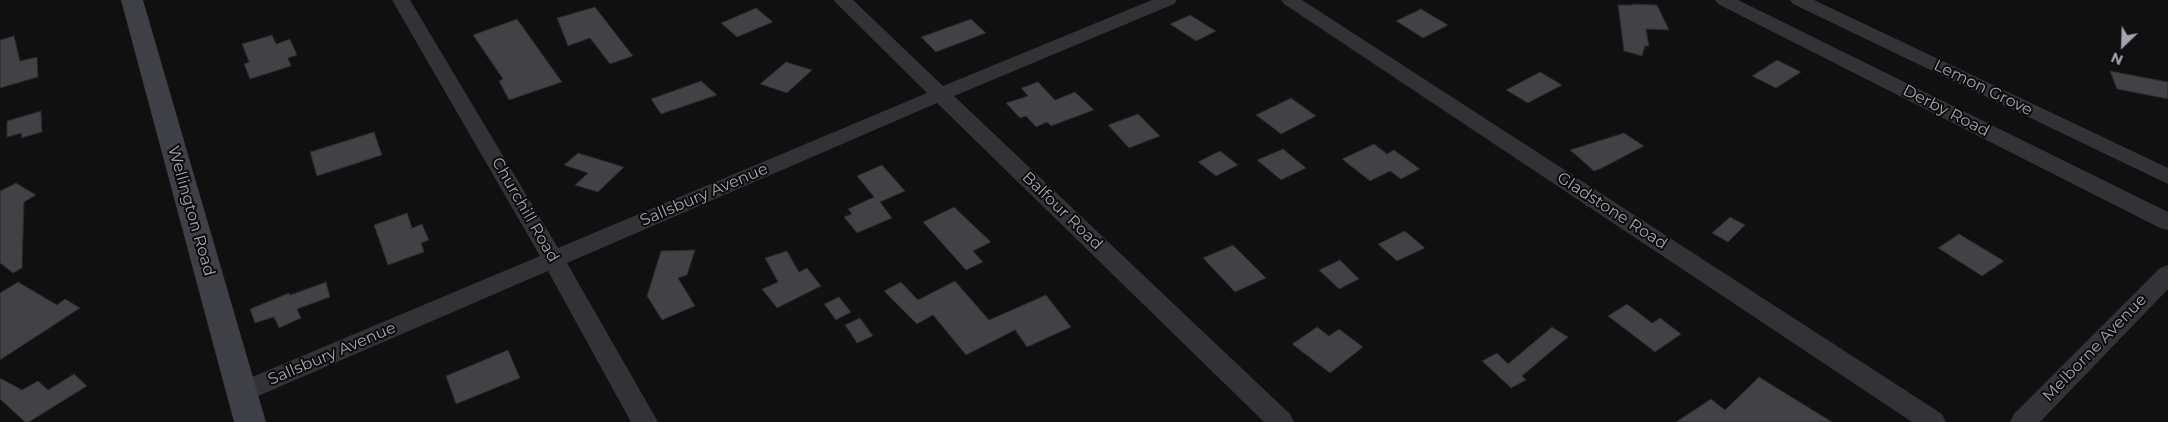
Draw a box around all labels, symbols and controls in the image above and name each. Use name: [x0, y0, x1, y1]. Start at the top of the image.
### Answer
north arrow: [2098, 20, 2148, 70]
text: N: [2108, 48, 2126, 69]
street label: Lemon Grove: [1931, 56, 2035, 120]
street label: Derby Road: [1900, 81, 1992, 141]
street label: Wellington Road: [163, 144, 219, 278]
street label: Churchill Road: [487, 154, 563, 266]
street label: Sallsbury Avenue: [637, 159, 771, 231]
street label: Balfour Road: [1018, 168, 1106, 254]
street label: Gladstone Road: [1553, 168, 1671, 254]
street label: Melborne Avenue: [2039, 290, 2151, 406]
street label: Sallsbury Avenue: [265, 318, 399, 390]

